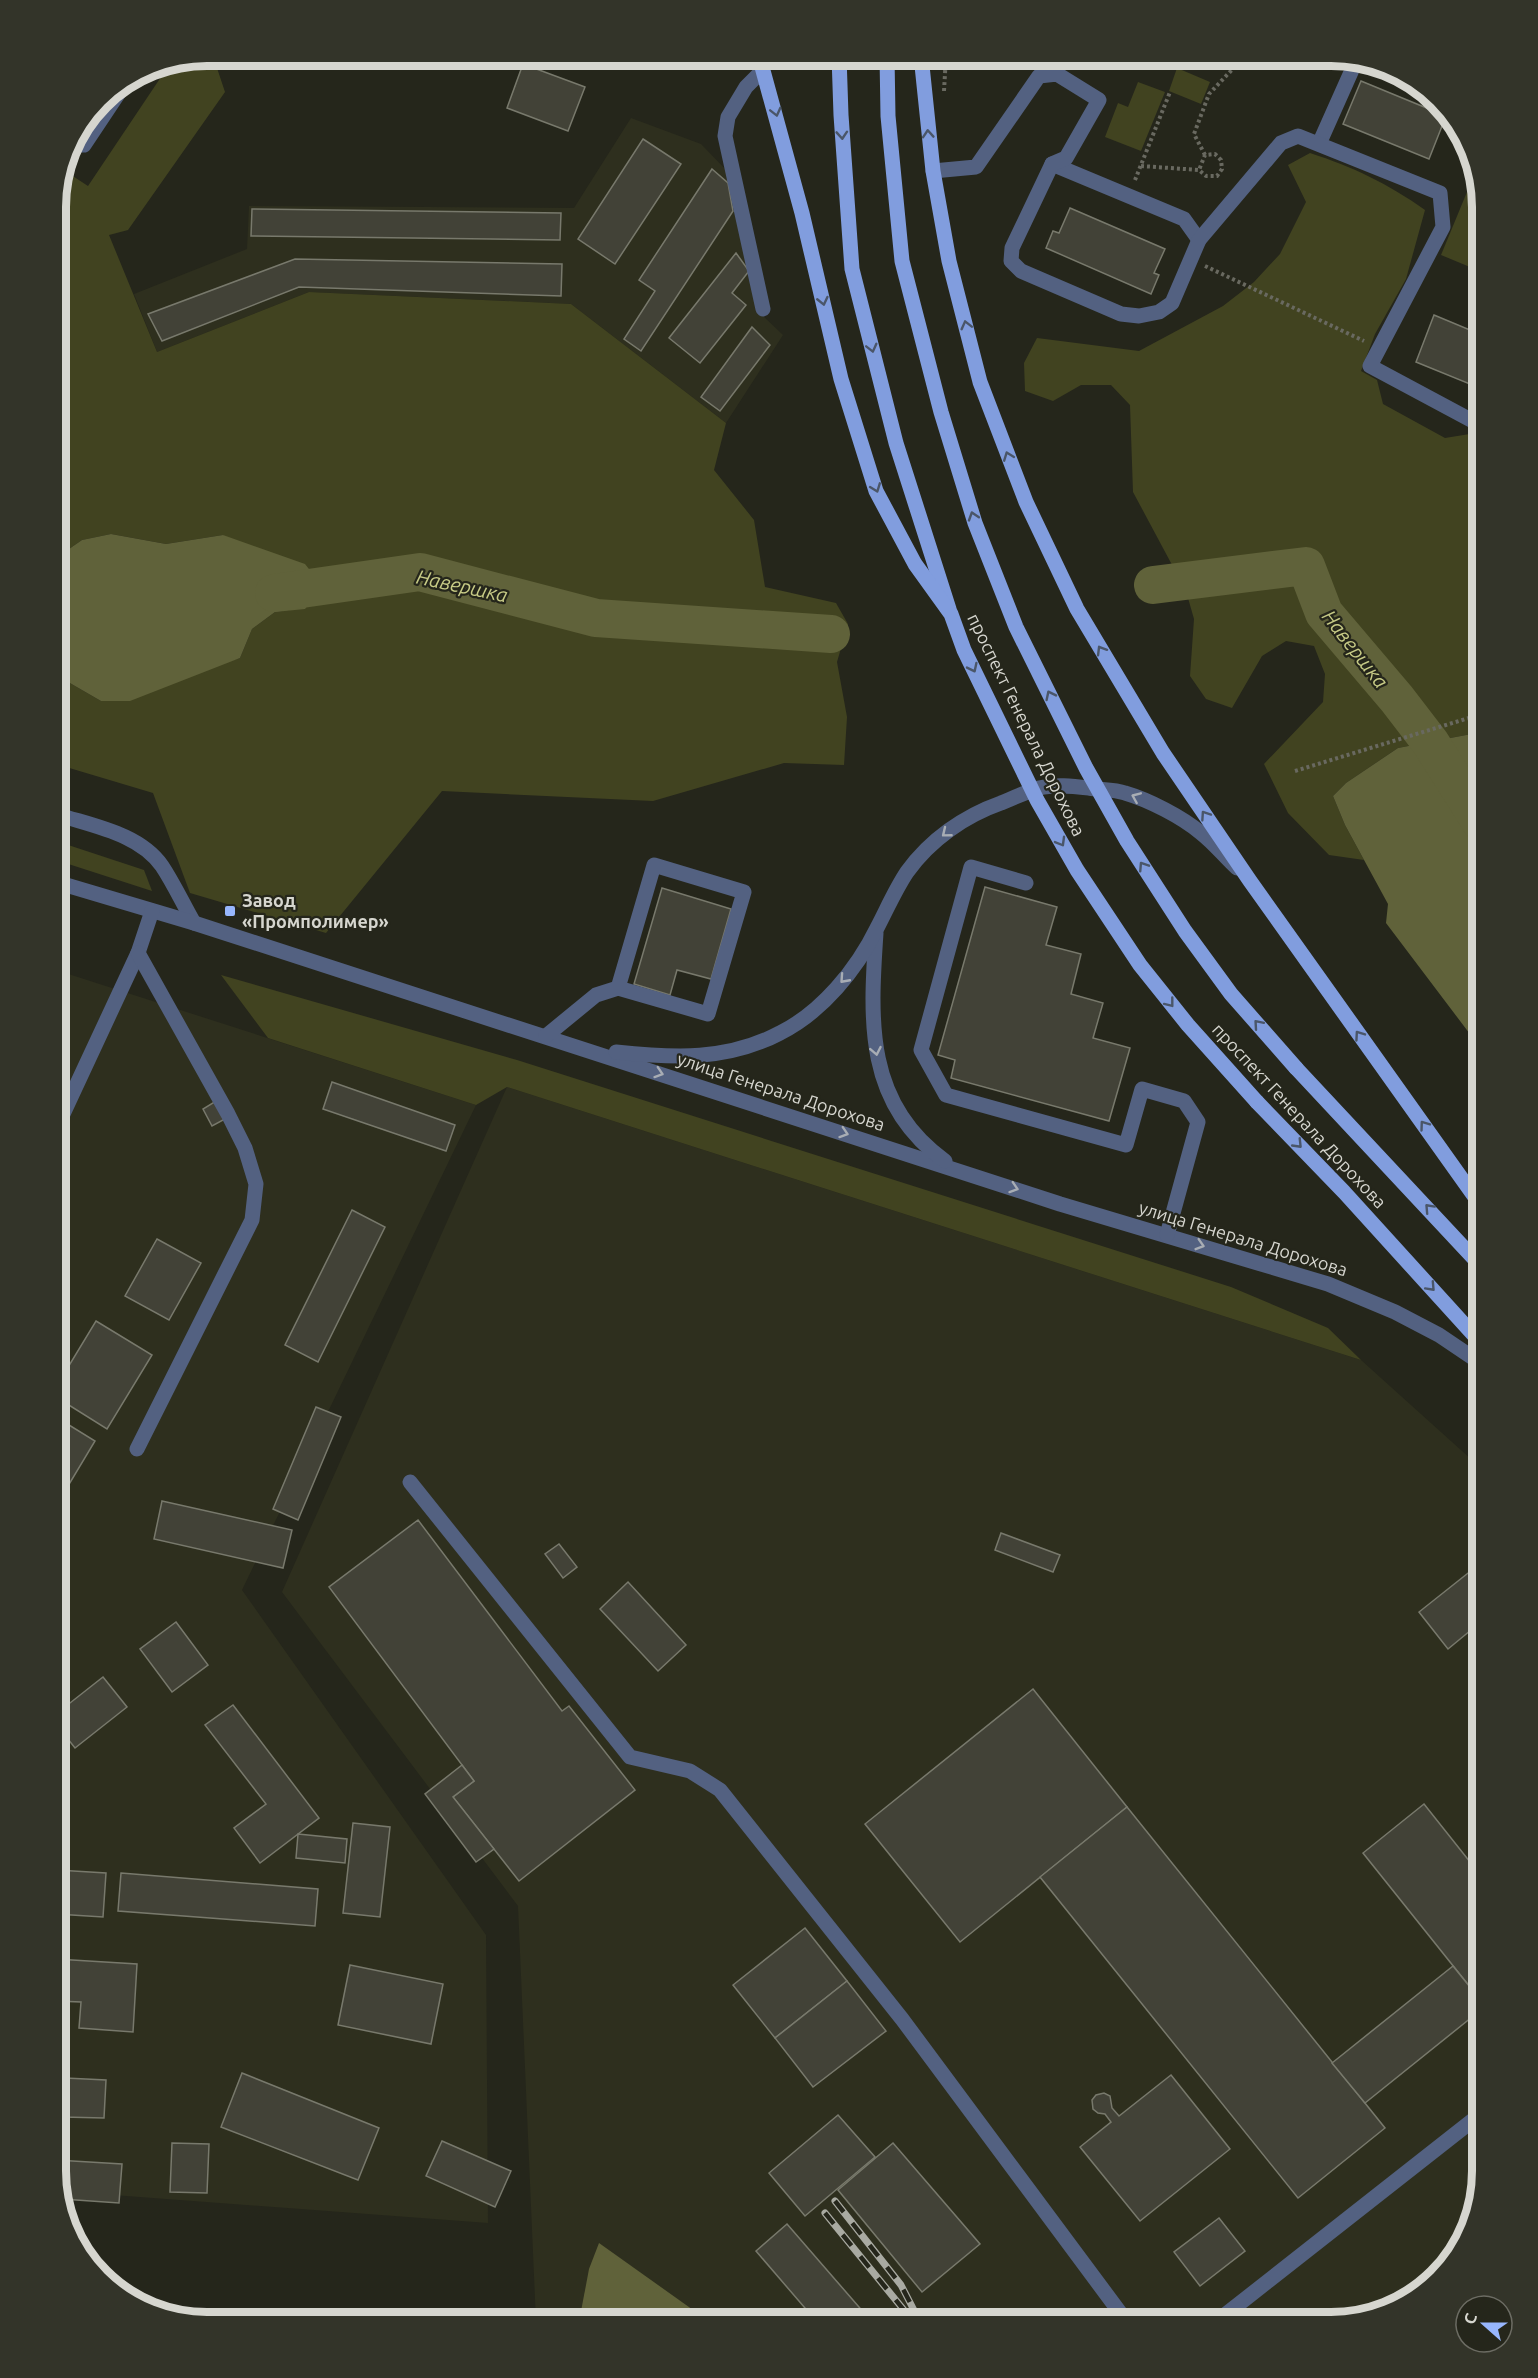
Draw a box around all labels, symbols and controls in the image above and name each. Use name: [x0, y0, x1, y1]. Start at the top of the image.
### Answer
one-way arrow: [768, 107, 781, 117]
one-way arrow: [922, 130, 935, 139]
one-way arrow: [836, 131, 849, 140]
one-way arrow: [815, 296, 828, 306]
one-way arrow: [960, 321, 973, 331]
one-way arrow: [865, 343, 878, 353]
one-way arrow: [1003, 451, 1016, 462]
one-way arrow: [869, 482, 881, 493]
one-way arrow: [968, 511, 981, 522]
water label: Навершка: [414, 565, 510, 606]
water label: Навершка: [1318, 605, 1393, 692]
street label: проспект Генерала Дорохова: [964, 610, 1090, 839]
one-way arrow: [1097, 646, 1109, 656]
one-way arrow: [965, 661, 977, 672]
one-way arrow: [1046, 690, 1057, 701]
one-way arrow: [1132, 793, 1143, 805]
one-way arrow: [1201, 811, 1212, 822]
one-way arrow: [942, 826, 953, 837]
one-way arrow: [1053, 836, 1065, 846]
one-way arrow: [1139, 862, 1151, 872]
place label: Завод «Промполимер»: [242, 890, 389, 931]
marker: Завод «Промполимер»: [223, 904, 237, 918]
one-way arrow: [840, 972, 851, 983]
one-way arrow: [1163, 996, 1174, 1007]
street label: проспект Генерала Дорохова: [1209, 1019, 1391, 1212]
one-way arrow: [1254, 1020, 1265, 1031]
one-way arrow: [1355, 1030, 1366, 1041]
one-way arrow: [869, 1046, 882, 1056]
street label: улица Генерала Дорохова: [675, 1048, 888, 1134]
one-way arrow: [653, 1065, 664, 1078]
one-way arrow: [1420, 1121, 1431, 1132]
one-way arrow: [838, 1126, 849, 1138]
one-way arrow: [1290, 1137, 1301, 1148]
one-way arrow: [1008, 1181, 1019, 1194]
street label: улица Генерала Дорохова: [1137, 1197, 1350, 1279]
one-way arrow: [1426, 1205, 1437, 1216]
one-way arrow: [1195, 1238, 1205, 1251]
one-way arrow: [1423, 1280, 1434, 1291]
north arrow: [1454, 2294, 1514, 2354]
text: С: [1460, 2311, 1480, 2327]

